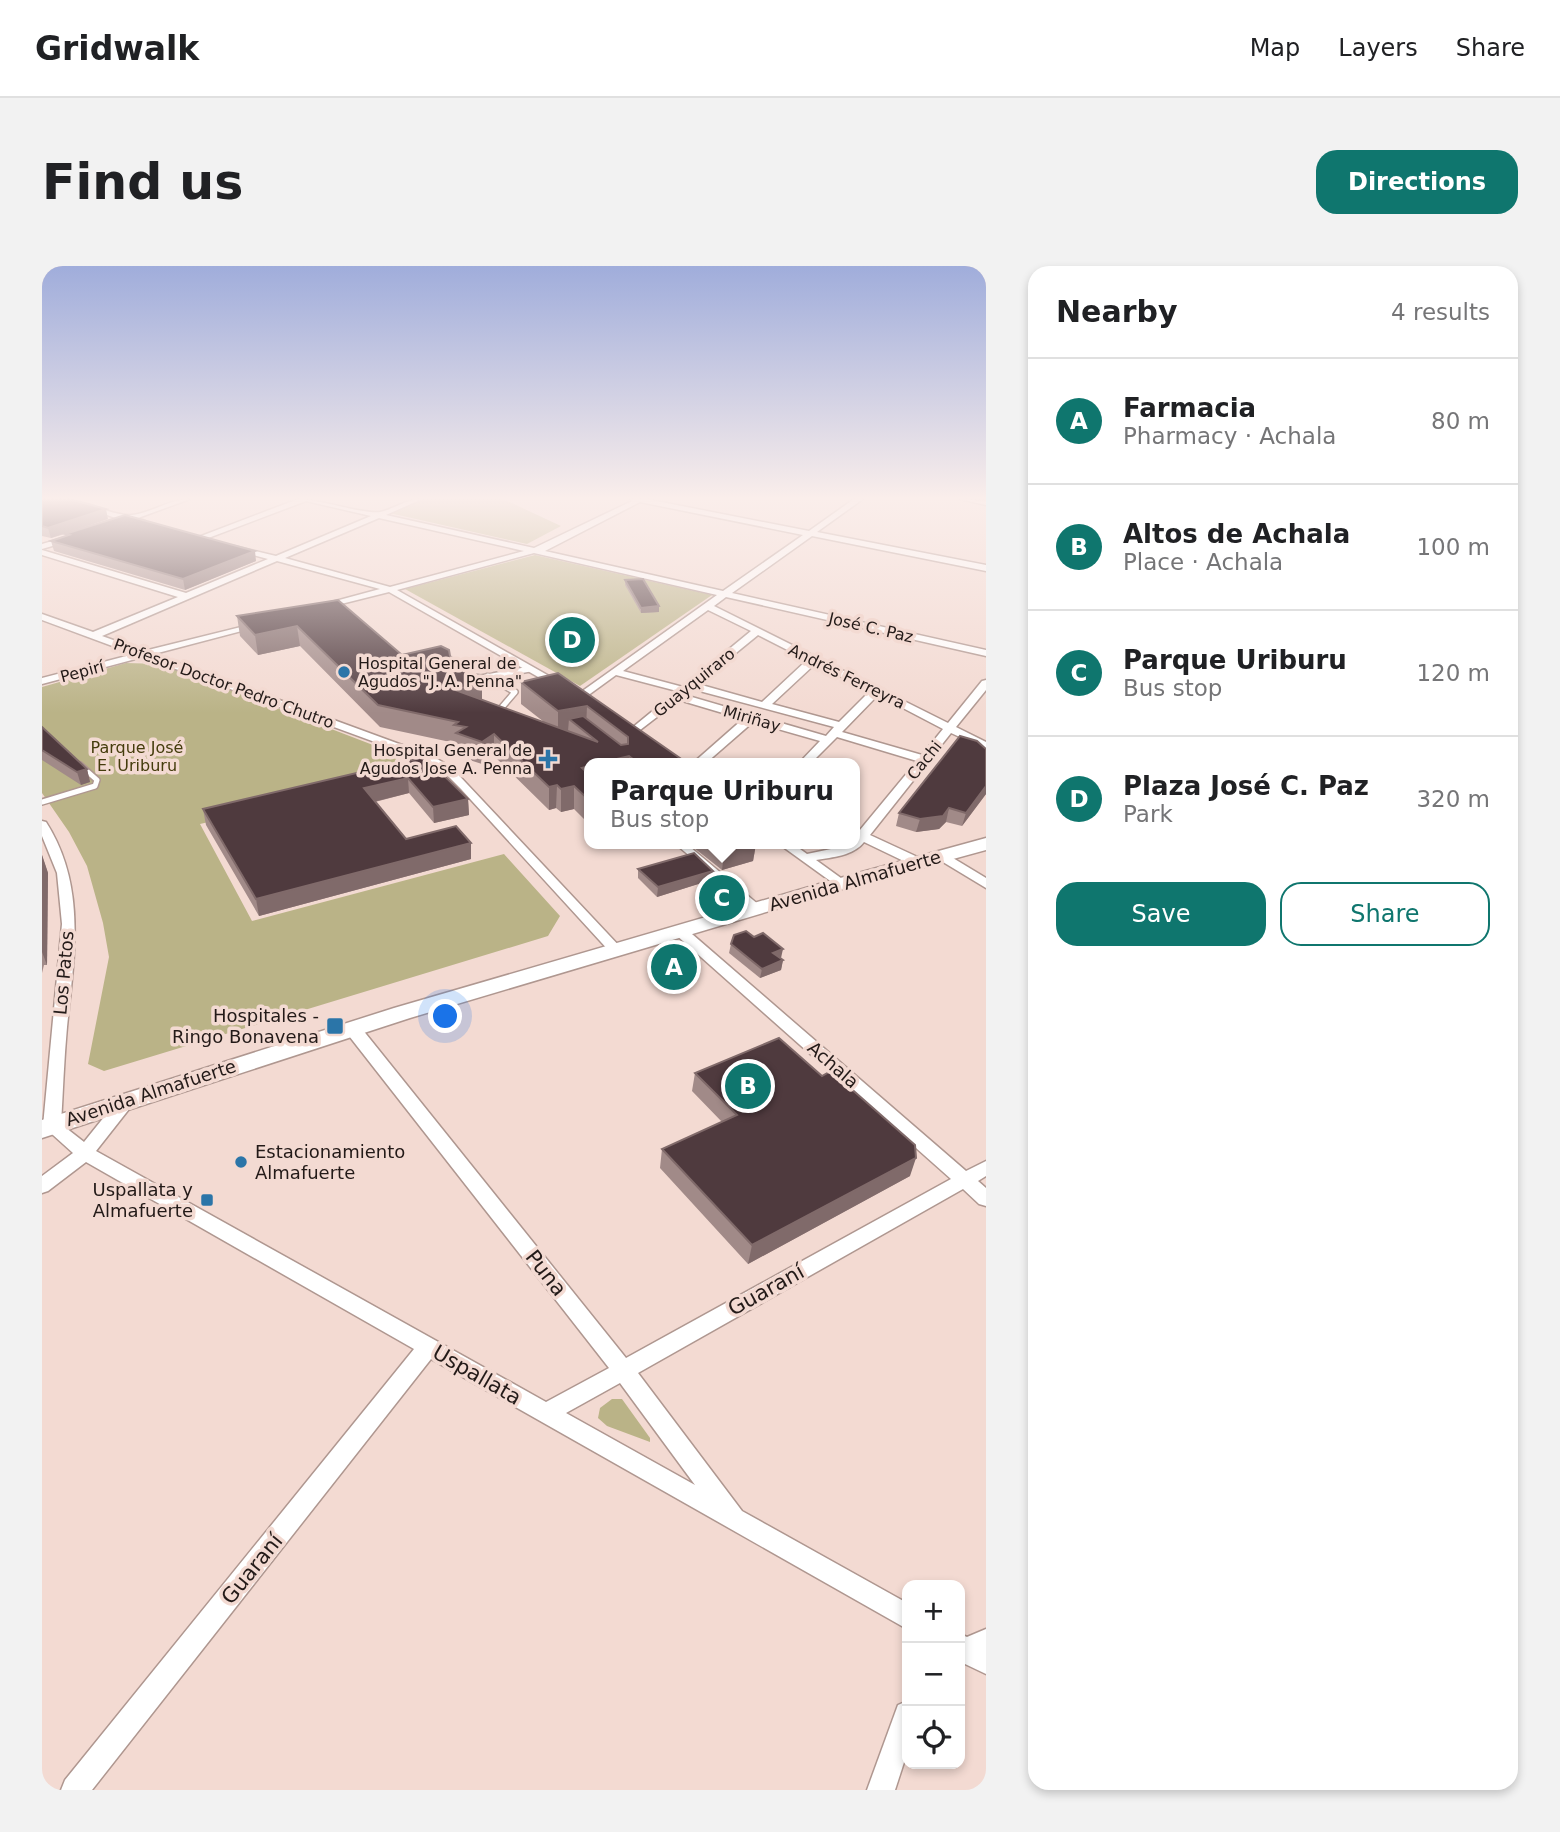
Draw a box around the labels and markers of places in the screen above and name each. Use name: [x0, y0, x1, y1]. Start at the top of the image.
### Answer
pin: D: [549, 614, 595, 666]
place label: Hospital General de Agudos "J. A. Penna": [358, 654, 522, 691]
marker: Hospital General de Agudos "J. A. Penna": [336, 664, 352, 680]
place label: Hospital General de Agudos Jose A. Penna: [360, 741, 532, 778]
marker: Hospital General de Agudos Jose A. Penna: [538, 749, 558, 769]
pin: C: [699, 872, 745, 924]
pin: A: [651, 941, 697, 993]
place label: Hospitales - Ringo Bonavena: [172, 1005, 319, 1047]
marker: Hospitales - Ringo Bonavena: [325, 1016, 345, 1036]
pin: B: [725, 1060, 771, 1112]
place label: Estacionamiento Almafuerte: [255, 1141, 405, 1183]
marker: Estacionamiento Almafuerte: [233, 1154, 249, 1170]
place label: Uspallata y Almafuerte: [92, 1179, 193, 1221]
marker: Uspallata y Almafuerte: [199, 1192, 215, 1208]

